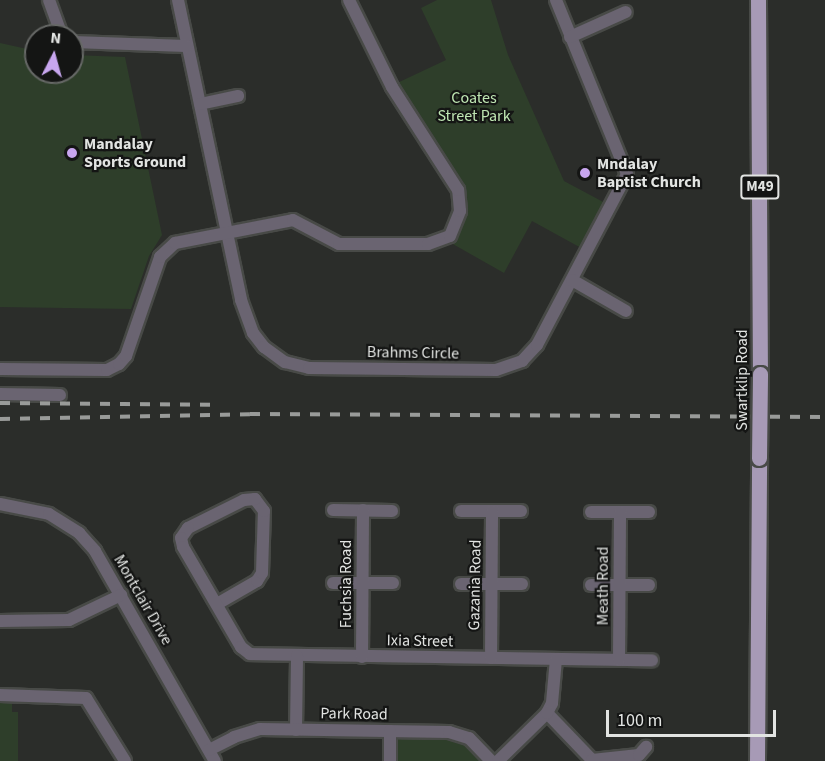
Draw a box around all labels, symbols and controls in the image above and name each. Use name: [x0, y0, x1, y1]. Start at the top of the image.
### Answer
north arrow: [24, 24, 84, 84]
text: N: [49, 27, 62, 50]
park label: Coates Street Park: [437, 88, 511, 126]
place label: Mandalay Sports Ground: [84, 134, 186, 172]
marker: Mandalay Sports Ground: [65, 146, 79, 160]
place label: Mndalay Baptist Church: [597, 154, 701, 192]
marker: Mndalay Baptist Church: [578, 166, 592, 180]
road number: M49: [739, 175, 781, 199]
street label: Swartklip Road: [732, 329, 752, 431]
street label: Brahms Circle: [367, 343, 459, 363]
street label: Gazania Road: [465, 539, 485, 631]
street label: Fuchsia Road: [336, 540, 356, 628]
street label: Meath Road: [593, 547, 613, 625]
street label: Montclair Drive: [109, 551, 177, 649]
street label: Ixia Street: [387, 631, 453, 651]
scale bar: [609, 698, 778, 736]
street label: Park Road: [320, 704, 388, 724]
text: 100 m: [617, 708, 662, 733]

